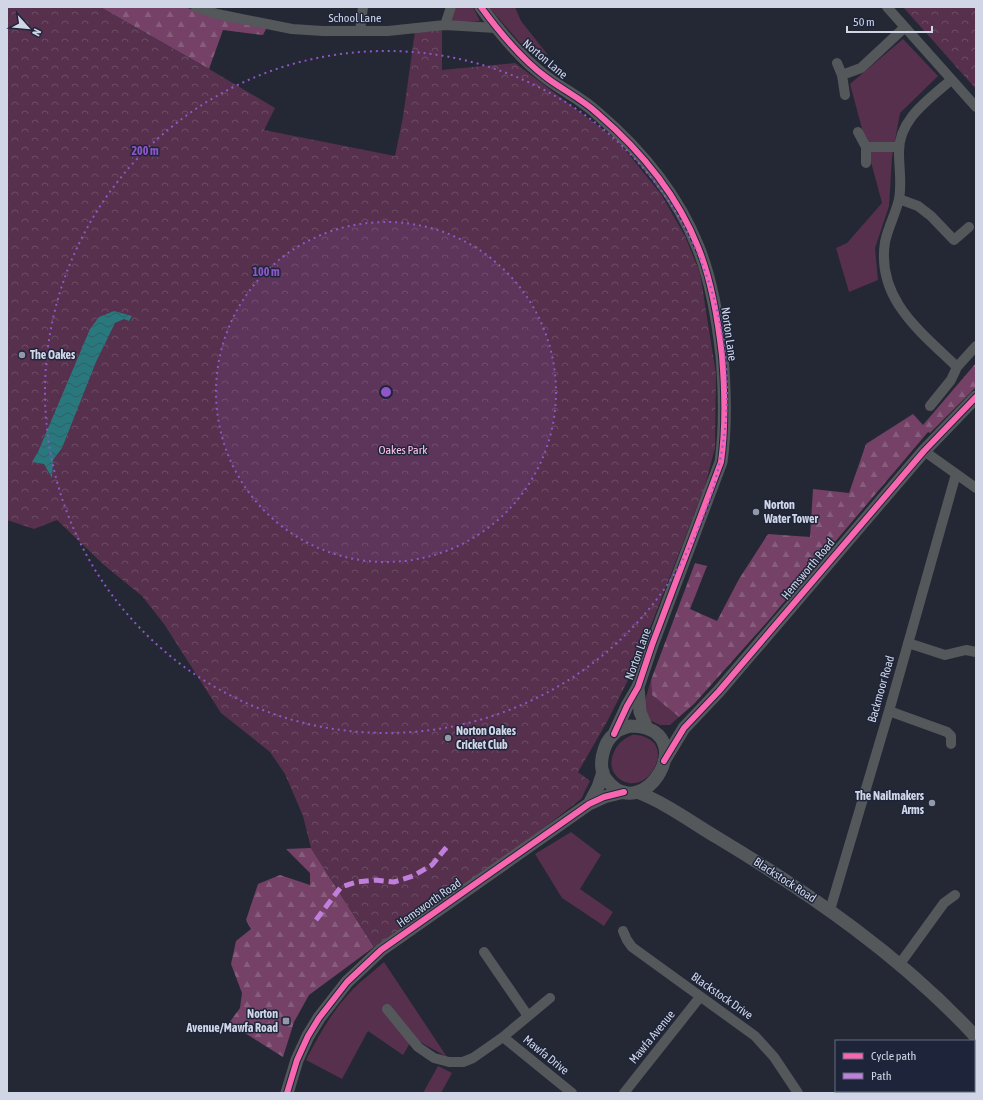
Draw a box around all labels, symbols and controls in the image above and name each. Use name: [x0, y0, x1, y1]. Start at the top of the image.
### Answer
north arrow: [8, 8, 48, 48]
scale bar: [847, 8, 932, 34]
street label: School Lane: [329, 11, 381, 25]
text: 50 m: [853, 15, 875, 29]
text: N: [30, 27, 44, 38]
street label: Norton Lane: [520, 36, 570, 82]
text: 200 m: [131, 144, 159, 158]
text: 100 m: [252, 265, 280, 279]
street label: Norton Lane: [718, 306, 740, 362]
place label: The Oakes: [30, 348, 76, 362]
marker: The Oakes: [17, 350, 27, 360]
centre of rings: [379, 385, 393, 399]
park label: Oakes Park: [379, 443, 428, 457]
place label: Norton Water Tower: [763, 498, 818, 526]
marker: Norton Water Tower: [751, 507, 761, 517]
street label: Hemsworth Road: [778, 536, 838, 602]
street label: Norton Lane: [622, 626, 654, 682]
street label: Backmoor Road: [865, 654, 897, 724]
place label: Norton Oakes Cricket Club: [456, 724, 517, 752]
marker: Norton Oakes Cricket Club: [443, 733, 453, 743]
place label: The Nailmakers Arms: [855, 789, 925, 817]
marker: The Nailmakers Arms: [927, 798, 937, 808]
street label: Blackstock Road: [751, 855, 819, 905]
street label: Hemsworth Road: [394, 876, 464, 930]
street label: Blackstock Drive: [688, 970, 756, 1022]
place label: Norton Avenue/Mawfa Road: [185, 1007, 278, 1035]
street label: Mawfa Avenue: [626, 1008, 678, 1066]
marker: Norton Avenue/Mawfa Road: [281, 1016, 291, 1026]
street label: Mawfa Drive: [520, 1032, 572, 1078]
legend: [835, 1040, 975, 1092]
text: Cycle path: [871, 1049, 916, 1063]
text: Path: [871, 1069, 892, 1083]

